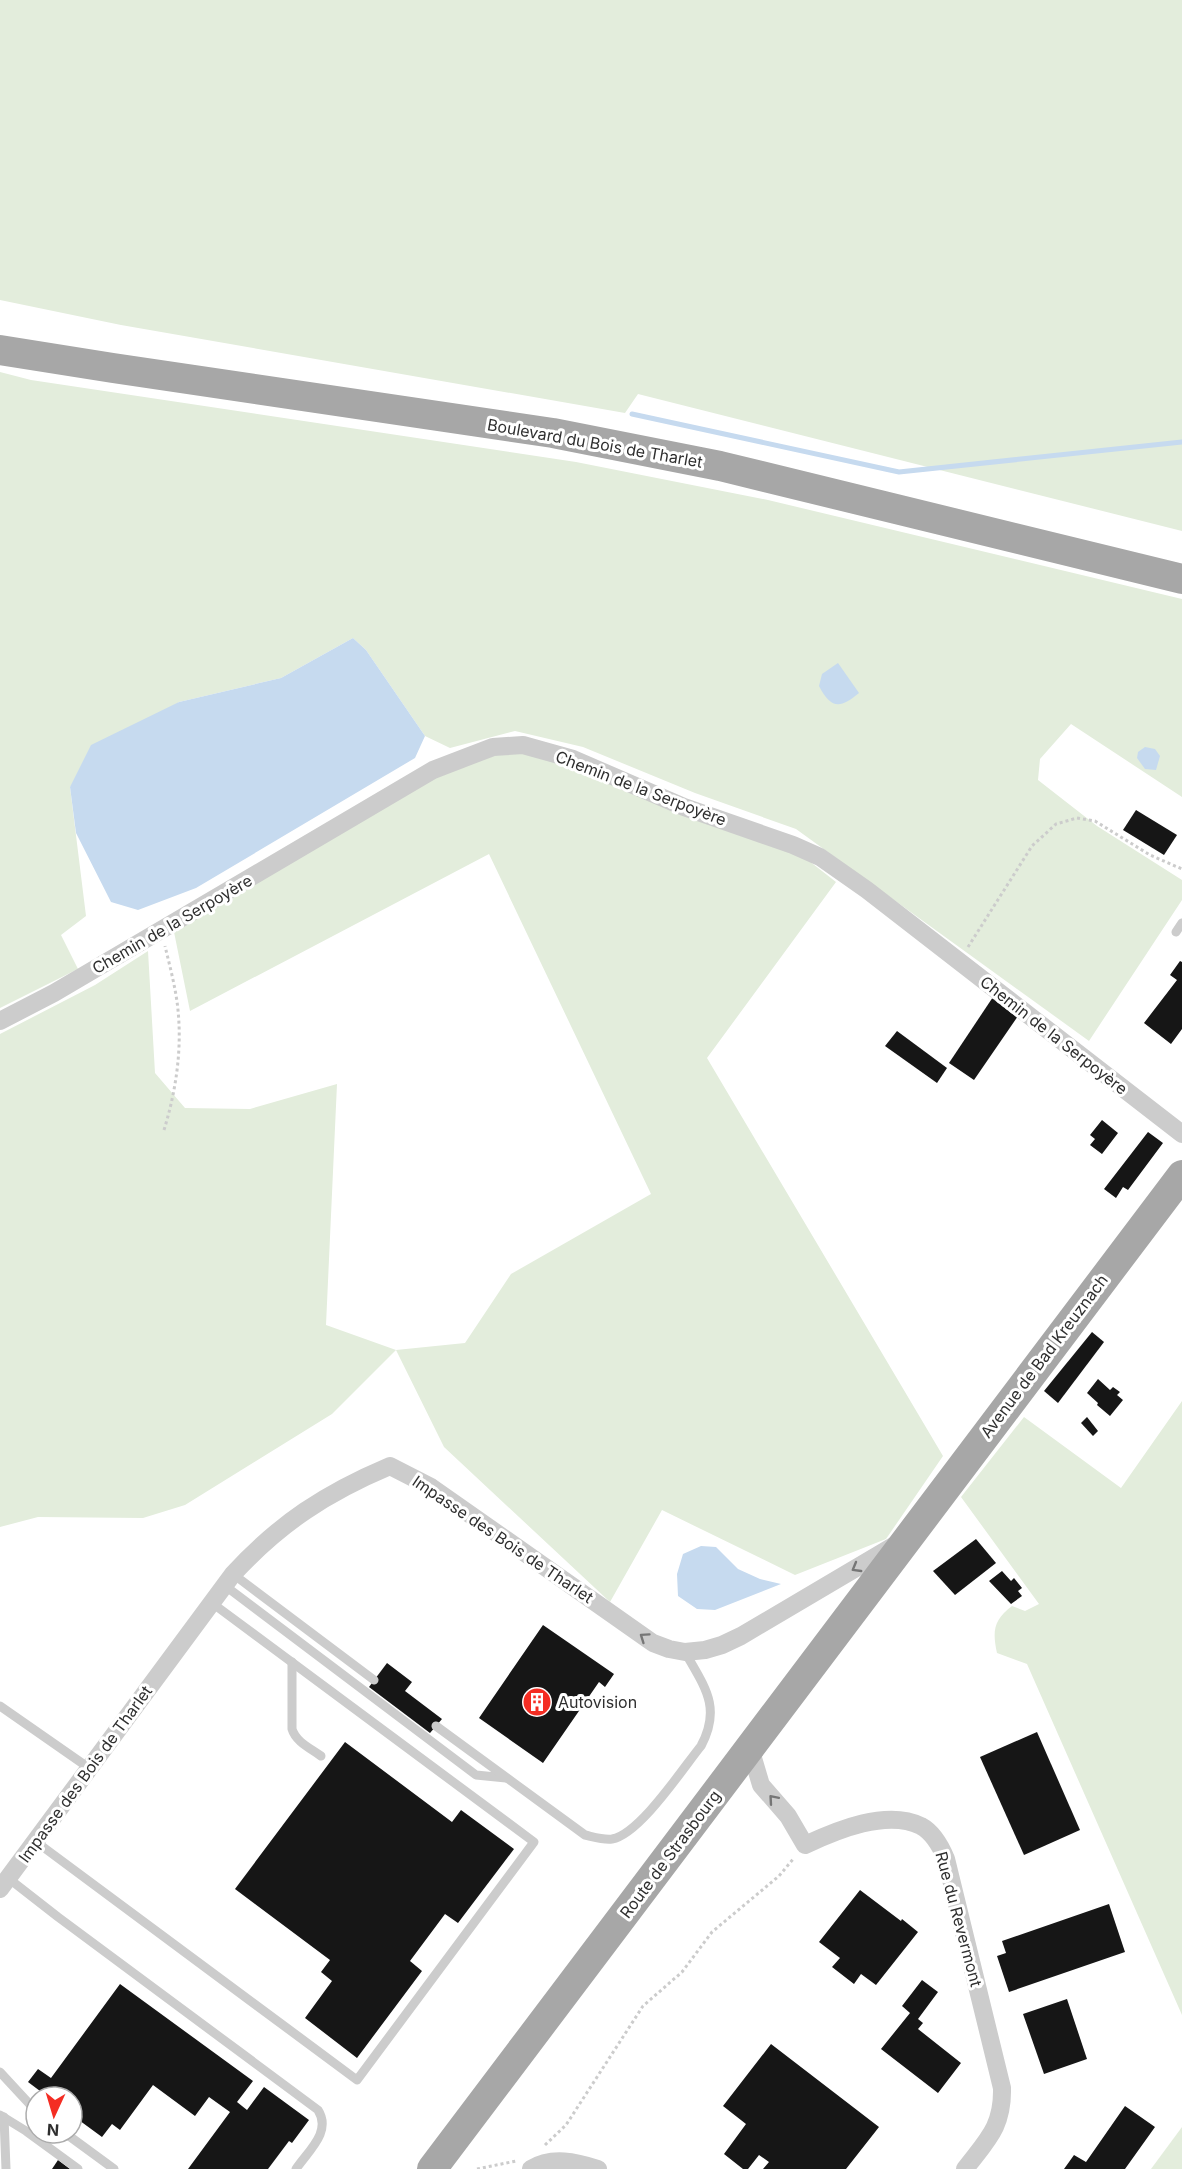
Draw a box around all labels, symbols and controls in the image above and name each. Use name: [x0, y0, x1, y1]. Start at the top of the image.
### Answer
street label: Boulevard du Bois de Tharlet: [486, 414, 704, 472]
street label: Chemin de la Serpoyère: [553, 746, 729, 830]
street label: Chemin de la Serpoyère: [88, 870, 256, 978]
street label: Chemin de la Serpoyère: [976, 971, 1132, 1099]
street label: Avenue de Bad Kreuznach: [976, 1270, 1112, 1442]
street label: Impasse des Bois de Tharlet: [409, 1471, 597, 1607]
one-way arrow: [852, 1561, 862, 1572]
one-way arrow: [640, 1633, 651, 1644]
street label: Impasse des Bois de Tharlet: [14, 1682, 156, 1866]
building icon: Autovision: [521, 1686, 553, 1718]
place label: Autovision: [558, 1692, 637, 1712]
street label: Route de Strasbourg: [615, 1786, 725, 1922]
one-way arrow: [770, 1795, 781, 1806]
street label: Rue du Revermont: [931, 1849, 987, 1989]
north arrow: [24, 2085, 84, 2145]
text: N: [46, 2120, 60, 2140]

